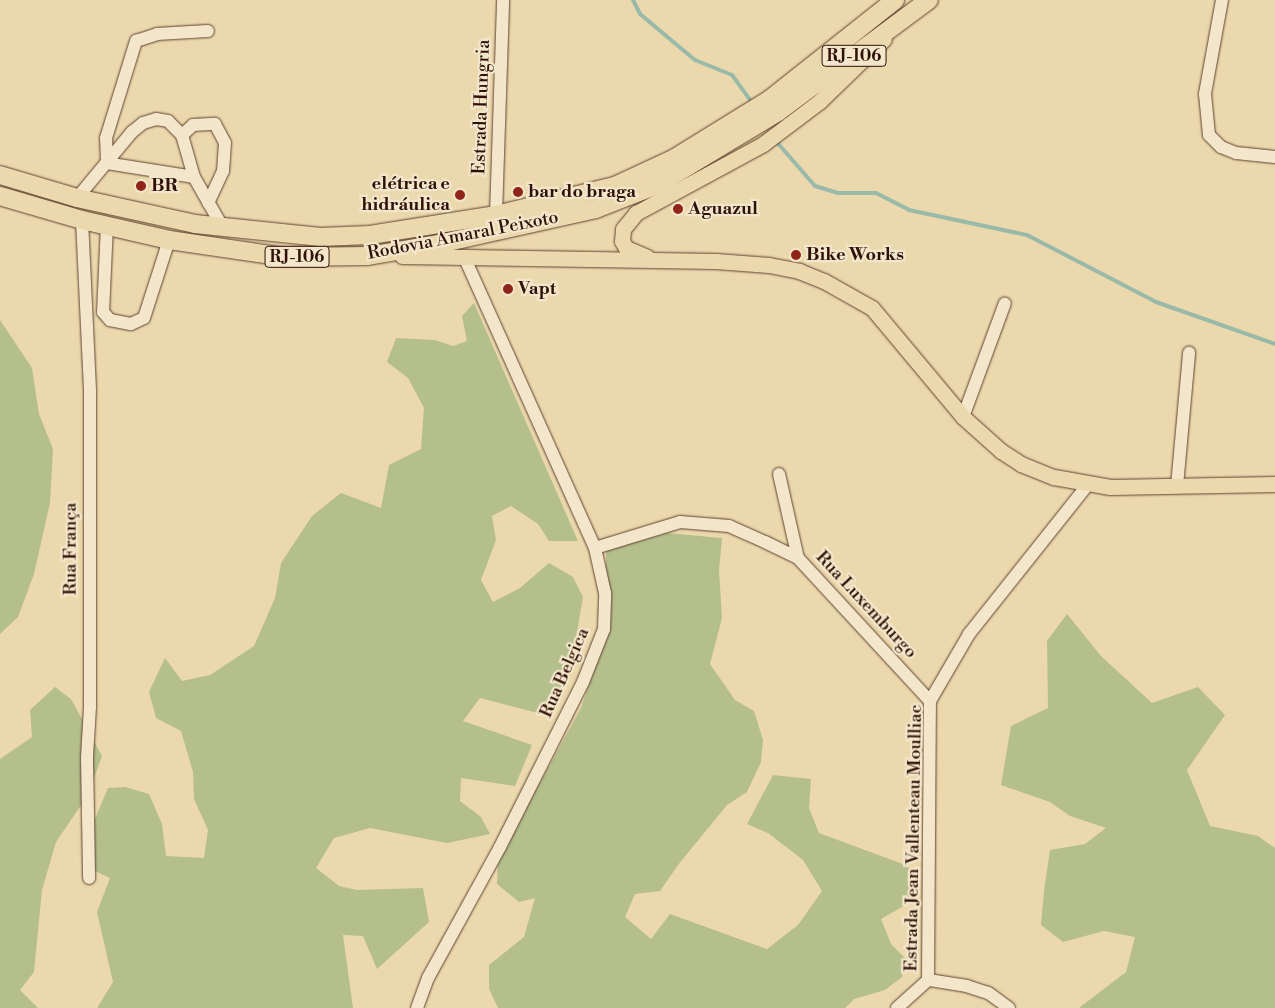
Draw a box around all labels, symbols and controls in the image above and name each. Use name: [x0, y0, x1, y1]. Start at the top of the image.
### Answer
street label: Estrada Hungria: [469, 39, 495, 175]
road number: RJ-106: [822, 42, 886, 70]
place label: elétrica e hidráulica: [361, 174, 450, 216]
place label: BR: [151, 175, 178, 197]
marker: BR: [135, 180, 147, 192]
place label: bar do braga: [528, 181, 636, 203]
marker: bar do braga: [512, 186, 524, 198]
marker: elétrica e hidráulica: [454, 189, 466, 201]
place label: Aguazul: [688, 198, 758, 220]
marker: Aguazul: [672, 203, 684, 215]
street label: Rodovia Amaral Peixoto: [366, 207, 560, 265]
road number: RJ-106: [264, 243, 330, 270]
place label: Bike Works: [806, 244, 904, 266]
marker: Bike Works: [790, 249, 802, 261]
place label: Vapt: [518, 278, 556, 300]
marker: Vapt: [502, 283, 514, 295]
street label: Rua França: [60, 503, 82, 595]
street label: Rua Luxemburgo: [811, 547, 921, 663]
street label: Rua Belgica: [536, 625, 594, 721]
street label: Estrada Jean Vallenteau Moulliac: [901, 704, 927, 972]

